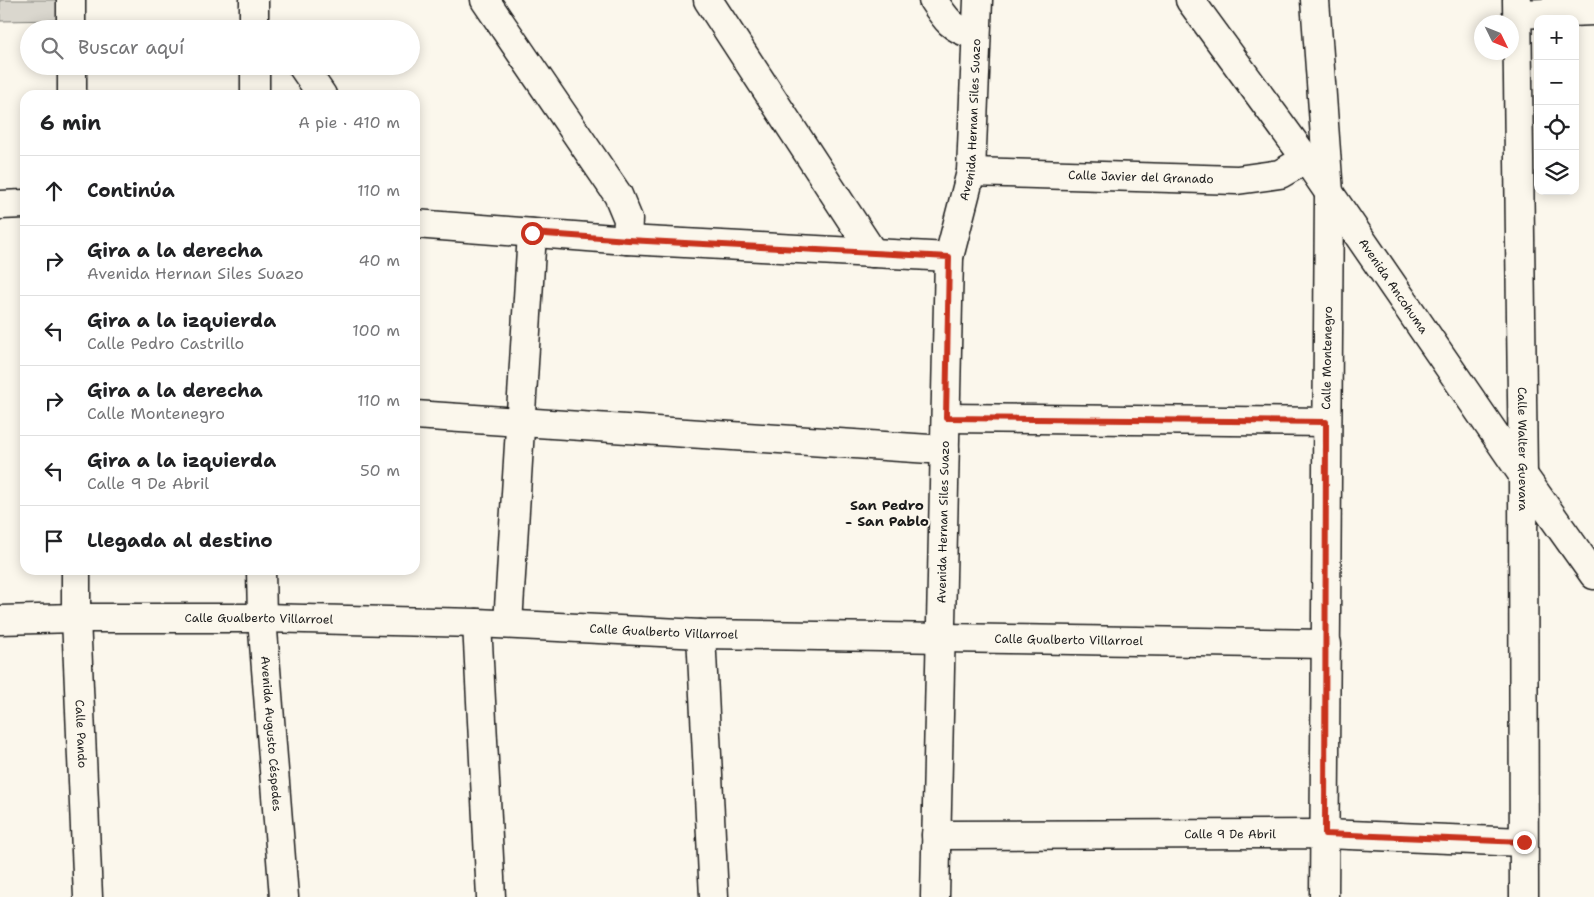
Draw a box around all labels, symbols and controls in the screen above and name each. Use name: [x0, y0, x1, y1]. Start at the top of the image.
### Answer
north arrow: [1474, 15, 1519, 60]
map controls: [1534, 15, 1579, 195]
button: +: [1534, 15, 1579, 60]
search box: [20, 20, 420, 75]
icon: search: [38, 34, 66, 62]
text: Buscar aquí: [78, 35, 184, 60]
street label: Avenida Hernan Siles Suazo: [956, 38, 984, 202]
button: −: [1534, 60, 1579, 105]
button: locate: [1534, 105, 1579, 150]
text: 6 min: [40, 109, 101, 137]
text: A pie · 410 m: [298, 112, 400, 133]
button: layers: [1534, 150, 1579, 195]
street label: Calle Javier del Granado: [1068, 167, 1214, 187]
icon: ahead: [40, 177, 68, 205]
text: Continúa: [87, 178, 175, 203]
text: 110 m: [357, 180, 400, 201]
route start: [521, 222, 544, 245]
street label: Avenida Ancohuma: [1355, 235, 1432, 337]
text: Gira a la derecha: [87, 238, 263, 263]
icon: right: [40, 247, 68, 275]
text: 40 m: [358, 250, 400, 271]
text: Avenida Hernan Siles Suazo: [87, 263, 304, 284]
street label: Calle Montenegro: [1318, 306, 1336, 410]
text: Gira a la izquierda: [87, 308, 276, 333]
icon: left: [40, 317, 68, 345]
text: 100 m: [352, 320, 400, 341]
text: Calle Pedro Castrillo: [87, 333, 244, 354]
text: Gira a la derecha: [87, 378, 263, 403]
icon: right: [40, 387, 68, 415]
street label: Calle Walter Guevara: [1514, 387, 1531, 512]
text: 110 m: [357, 390, 400, 411]
text: Calle Montenegro: [87, 403, 225, 424]
street label: Avenida Hernan Siles Suazo: [933, 441, 953, 604]
text: Gira a la izquierda: [87, 448, 276, 473]
icon: left: [40, 457, 68, 485]
text: 50 m: [360, 460, 400, 481]
text: Calle 9 De Abril: [87, 473, 209, 494]
district label: San Pedro - San Pablo: [845, 496, 929, 530]
icon: arrive: [40, 527, 68, 555]
text: Llegada al destino: [87, 528, 273, 553]
street label: Calle Gualberto Villarroel: [185, 610, 334, 628]
street label: Calle Gualberto Villarroel: [589, 621, 738, 643]
street label: Calle Gualberto Villarroel: [994, 631, 1143, 649]
street label: Avenida Augusto Céspedes: [257, 655, 285, 812]
street label: Calle Pando: [72, 699, 90, 768]
street label: Calle 9 De Abril: [1184, 826, 1276, 842]
route end: [1513, 831, 1536, 854]

